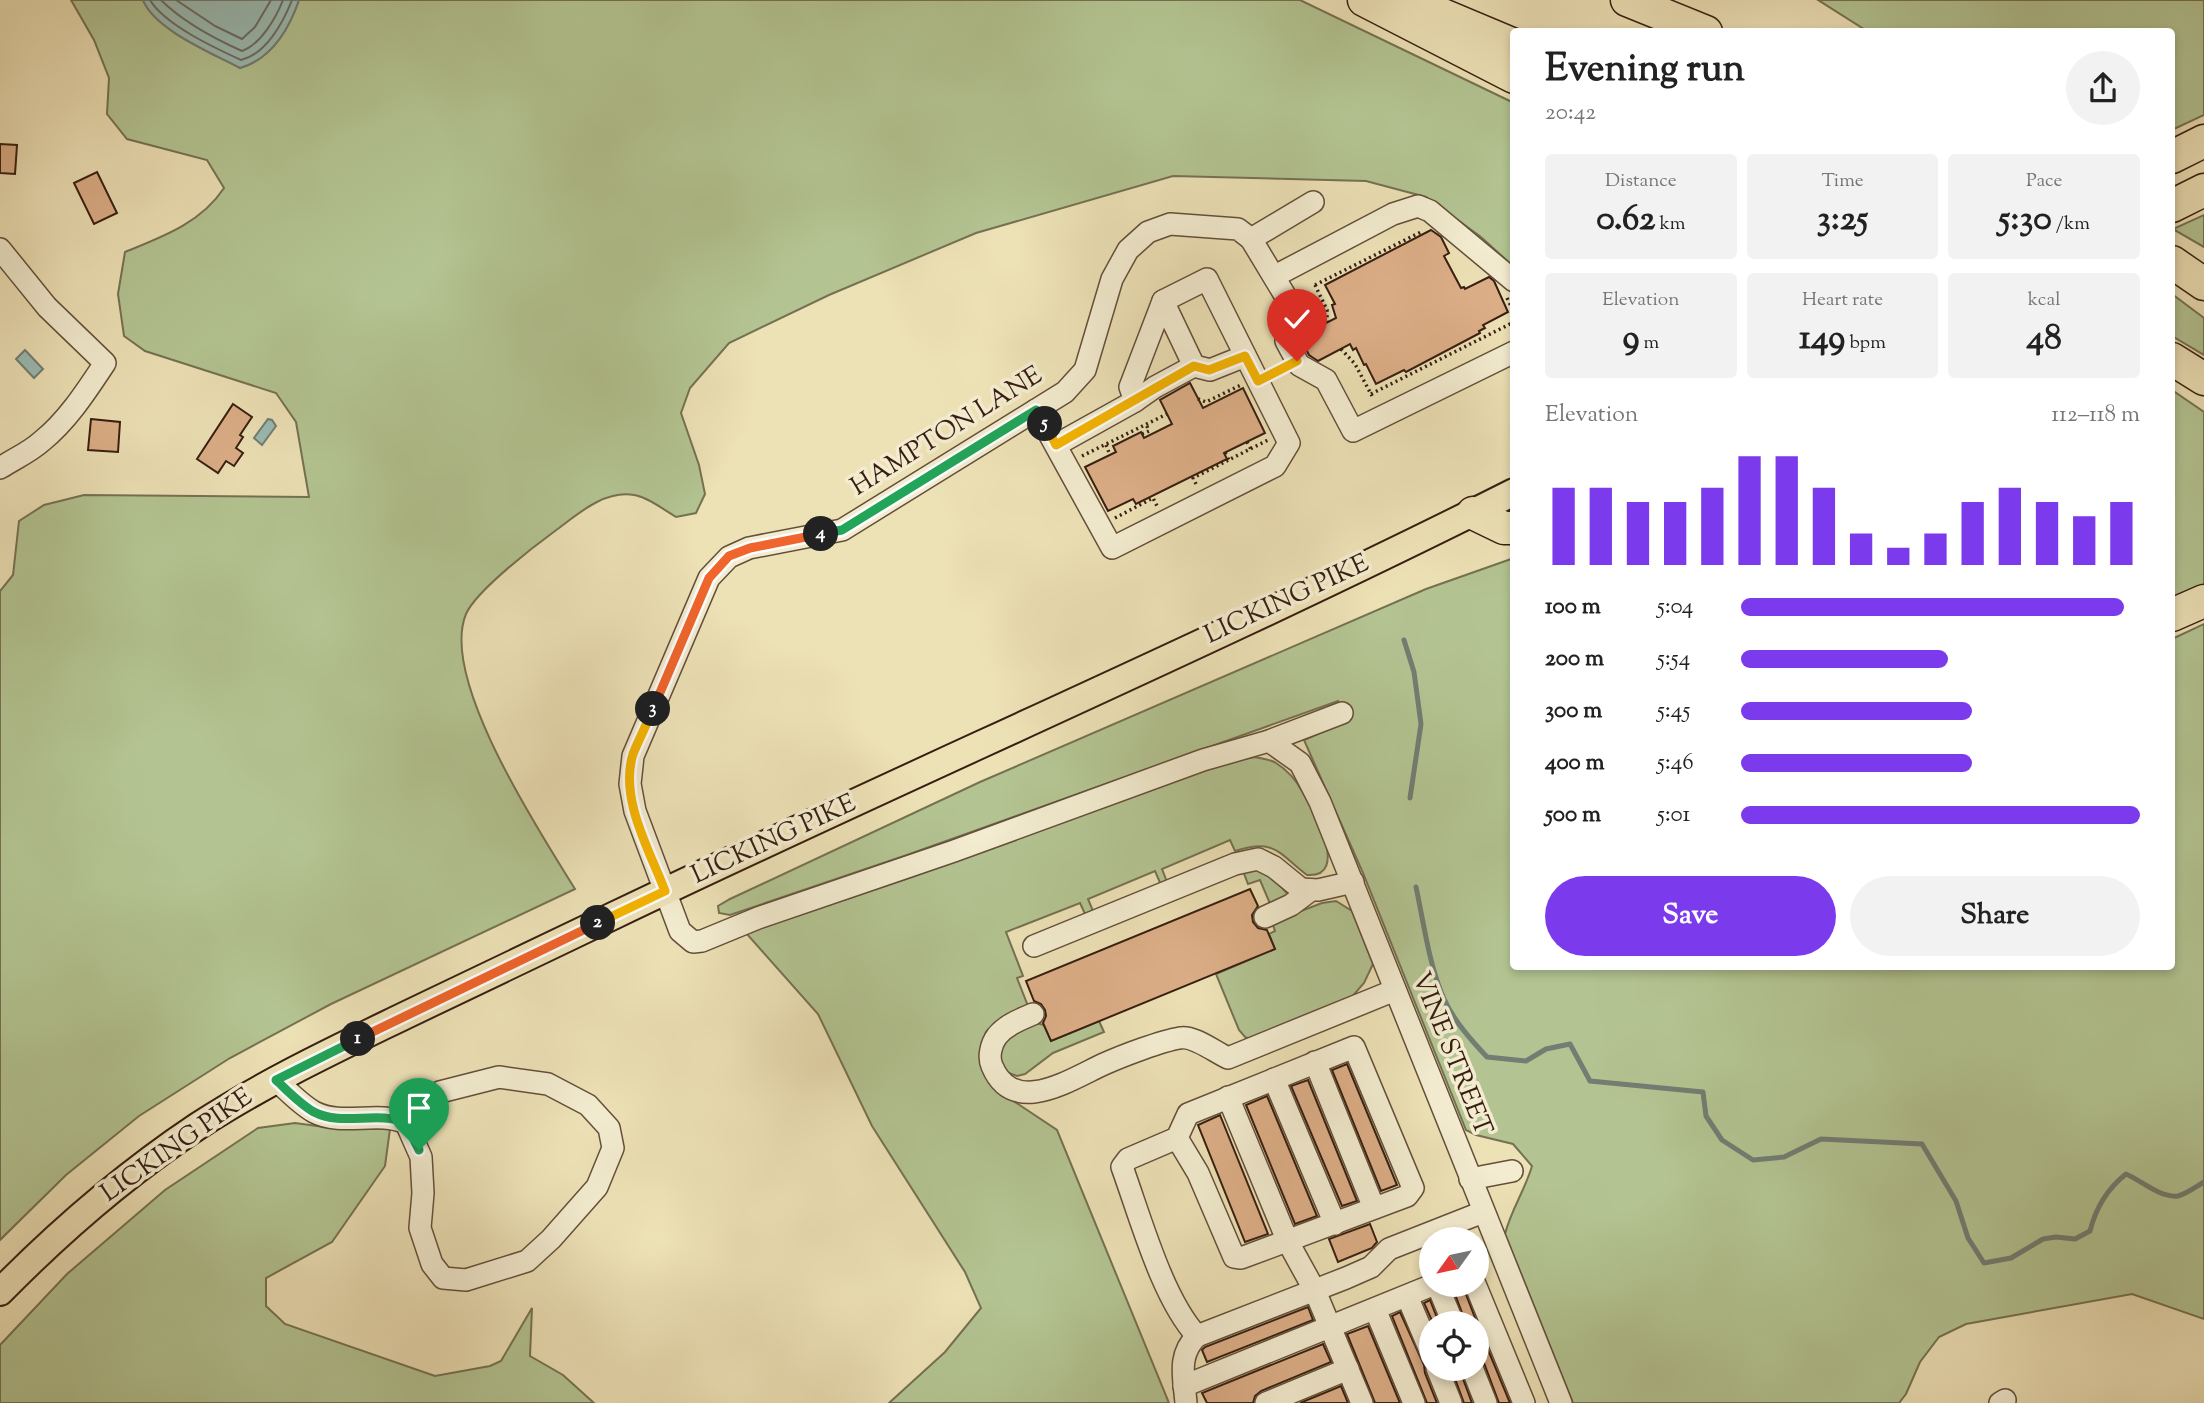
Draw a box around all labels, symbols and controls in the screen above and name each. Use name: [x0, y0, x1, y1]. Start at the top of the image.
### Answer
text: Evening run: [1545, 44, 1745, 98]
button: share: [2066, 51, 2140, 125]
text: 20:42: [1545, 97, 1596, 130]
text: Distance: [1605, 168, 1677, 195]
text: Time: [1821, 168, 1864, 195]
text: Pace: [2026, 168, 2062, 195]
text: 0.62: [1596, 195, 1655, 246]
text: 3:25: [1817, 195, 1868, 246]
text: 5:30: [1998, 195, 2052, 246]
text: km: [1655, 211, 1685, 238]
text: /km: [2052, 211, 2090, 238]
text: Elevation: [1602, 287, 1679, 314]
text: Heart rate: [1802, 287, 1883, 314]
text: kcal: [2028, 287, 2060, 314]
pin: [1267, 289, 1327, 361]
icon: check: [1278, 300, 1316, 338]
text: 9: [1622, 314, 1639, 365]
text: 149: [1799, 314, 1845, 365]
text: 48: [2027, 314, 2062, 365]
text: m: [1639, 330, 1659, 357]
text: bpm: [1845, 330, 1886, 357]
street label: HAMPTON LANE: [844, 358, 1050, 506]
text: Elevation: [1545, 399, 1638, 432]
text: 112–118 m: [2051, 399, 2140, 432]
pin: 5: [1028, 406, 1062, 442]
text: 5: [1041, 410, 1048, 437]
pin: 4: [804, 516, 838, 552]
text: 4: [816, 520, 825, 547]
street label: LICKING PIKE: [1199, 546, 1376, 654]
text: 100 m: [1545, 591, 1601, 624]
text: 5:04: [1657, 591, 1693, 624]
text: 200 m: [1545, 643, 1604, 676]
text: 5:54: [1657, 643, 1690, 676]
pin: 3: [636, 692, 670, 726]
text: 3: [649, 695, 656, 722]
text: 300 m: [1545, 695, 1602, 728]
text: 5:45: [1657, 695, 1690, 728]
text: 400 m: [1545, 747, 1605, 780]
text: 5:46: [1657, 747, 1694, 780]
street label: LICKING PIKE: [686, 786, 863, 894]
text: 500 m: [1545, 799, 1601, 832]
text: 5:01: [1657, 799, 1690, 832]
button: Save: [1545, 876, 1836, 956]
button: Share: [1850, 876, 2140, 956]
pin: 2: [580, 906, 616, 940]
text: 2: [593, 909, 602, 936]
street label: VINE STREET: [1401, 967, 1501, 1141]
pin: 1: [340, 1021, 376, 1056]
text: 1: [354, 1025, 361, 1052]
pin: [389, 1078, 449, 1150]
street label: LICKING PIKE: [94, 1080, 261, 1212]
icon: arrive: [400, 1089, 438, 1127]
north arrow: [1419, 1227, 1489, 1297]
map controls: [1419, 1227, 1489, 1381]
button: locate: [1419, 1311, 1489, 1381]

